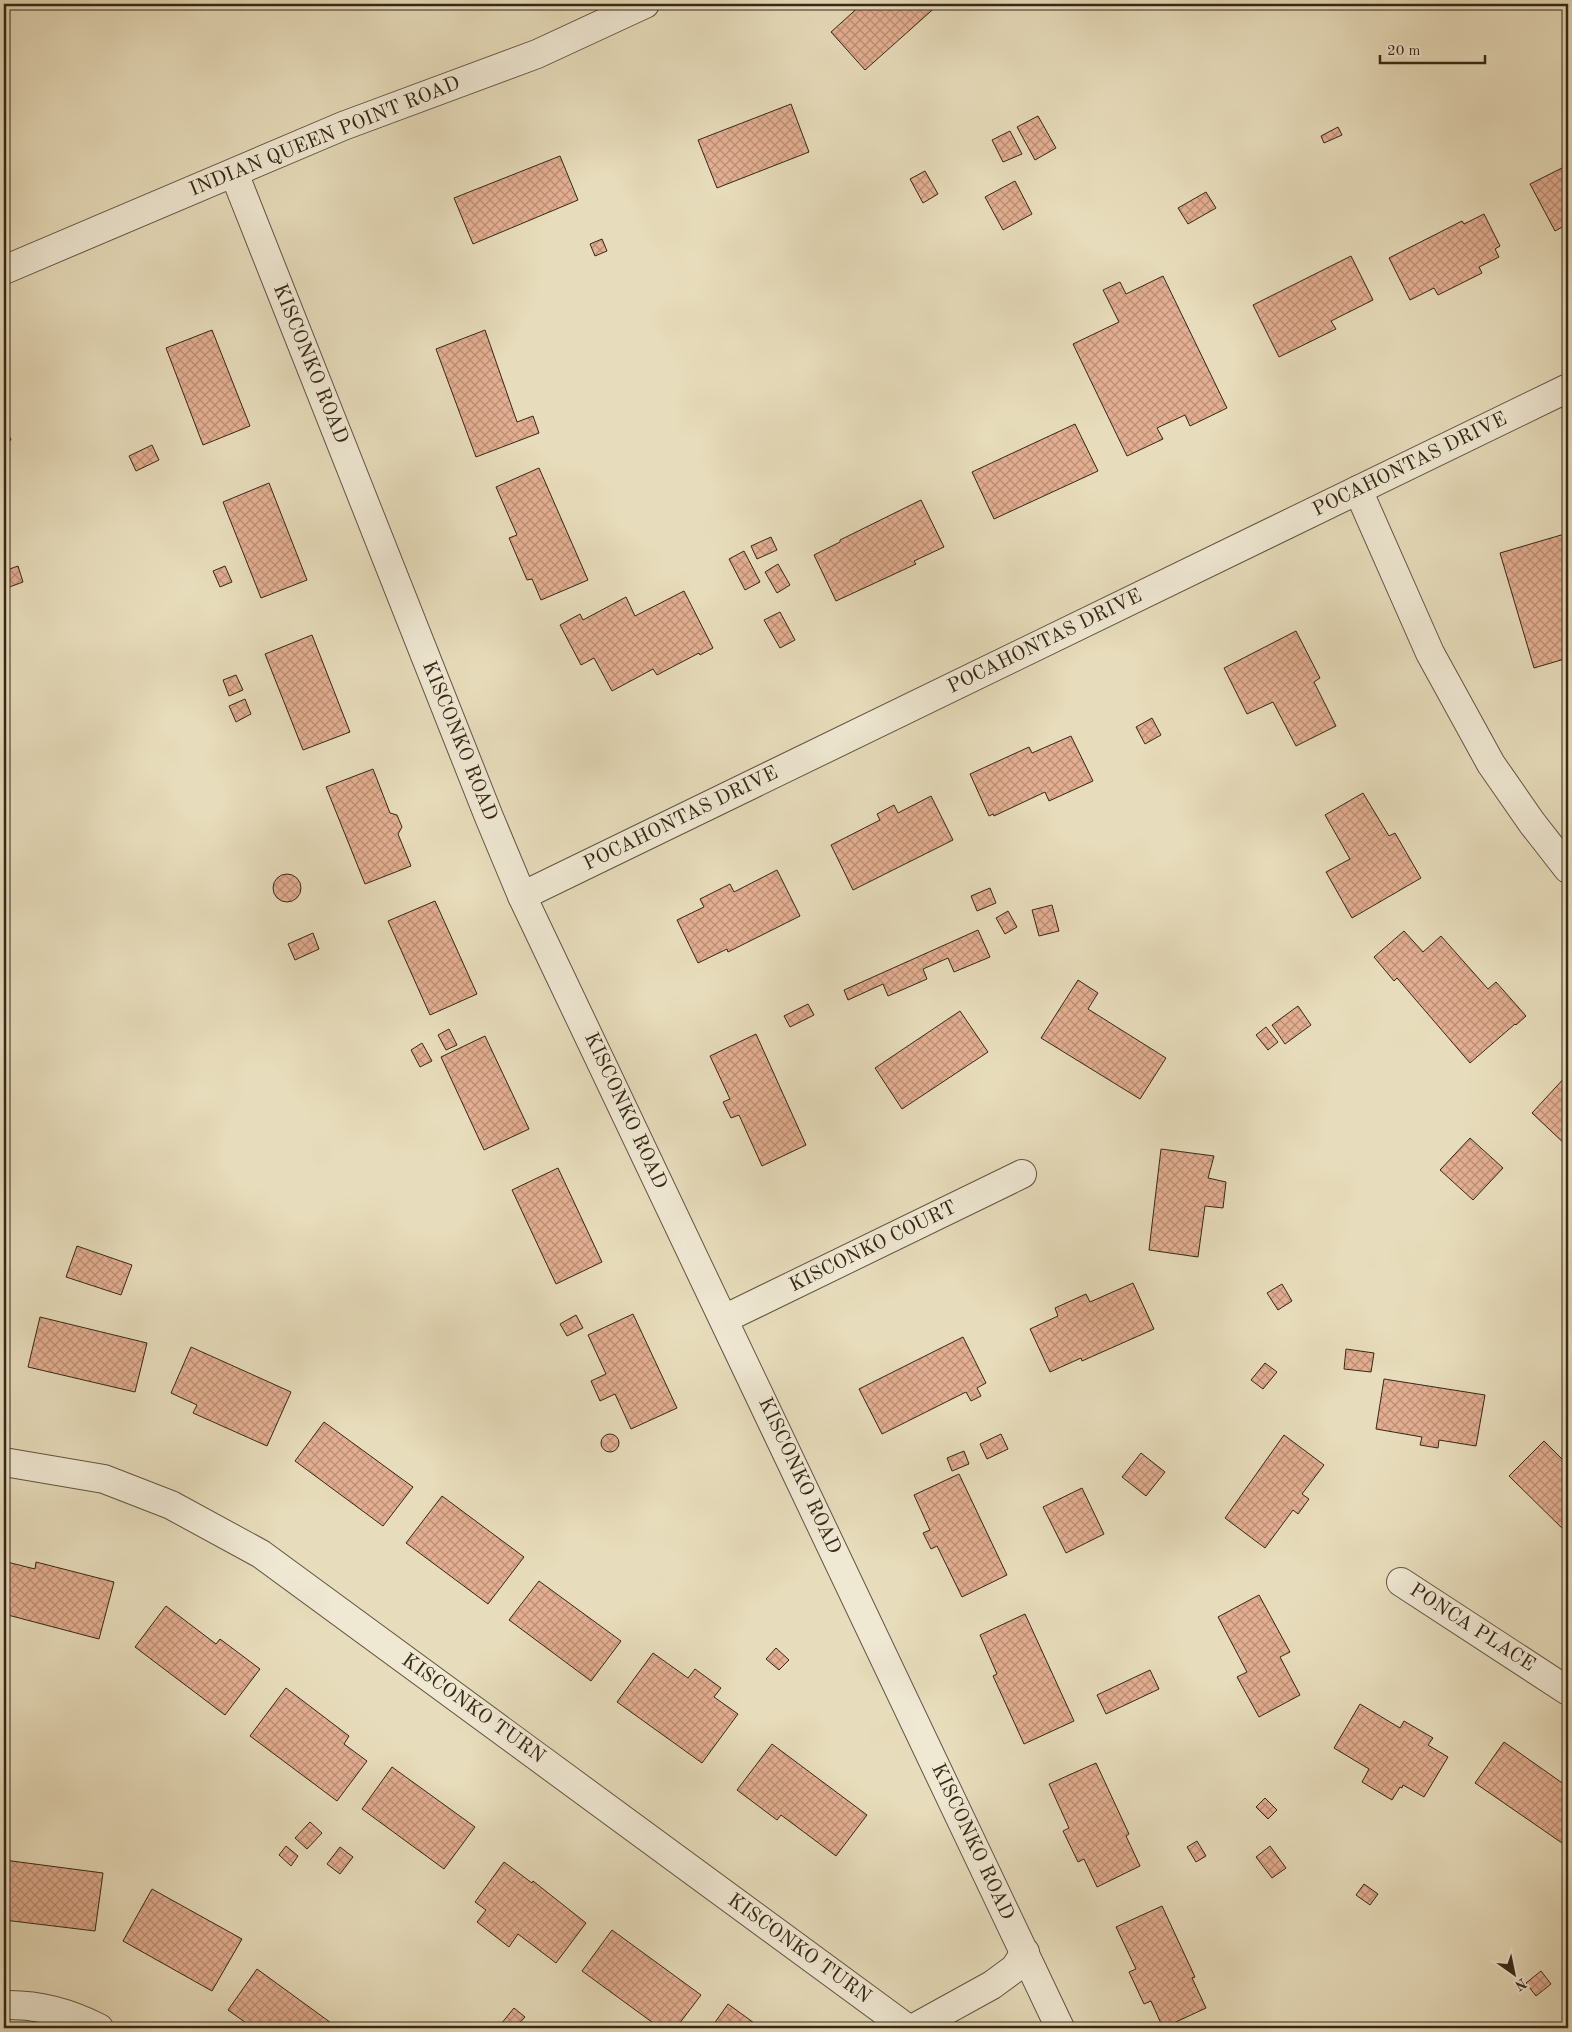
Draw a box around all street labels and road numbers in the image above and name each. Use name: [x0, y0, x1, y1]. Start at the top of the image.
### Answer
street label: INDIAN QUEEN POINT ROAD: [187, 73, 463, 201]
street label: KISCONKO ROAD: [269, 281, 351, 447]
street label: POCAHONTAS DRIVE: [1310, 409, 1510, 521]
street label: POCAHONTAS DRIVE: [945, 586, 1145, 698]
street label: KISCONKO ROAD: [418, 658, 500, 824]
street label: POCAHONTAS DRIVE: [581, 763, 781, 875]
street label: KISCONKO ROAD: [580, 1030, 670, 1192]
street label: KISCONKO COURT: [786, 1198, 960, 1296]
street label: KISCONKO ROAD: [754, 1395, 844, 1557]
street label: PONCA PLACE: [1406, 1580, 1538, 1676]
street label: KISCONKO TURN: [398, 1650, 548, 1768]
street label: KISCONKO ROAD: [927, 1761, 1017, 1923]
street label: KISCONKO TURN: [724, 1890, 874, 2008]

